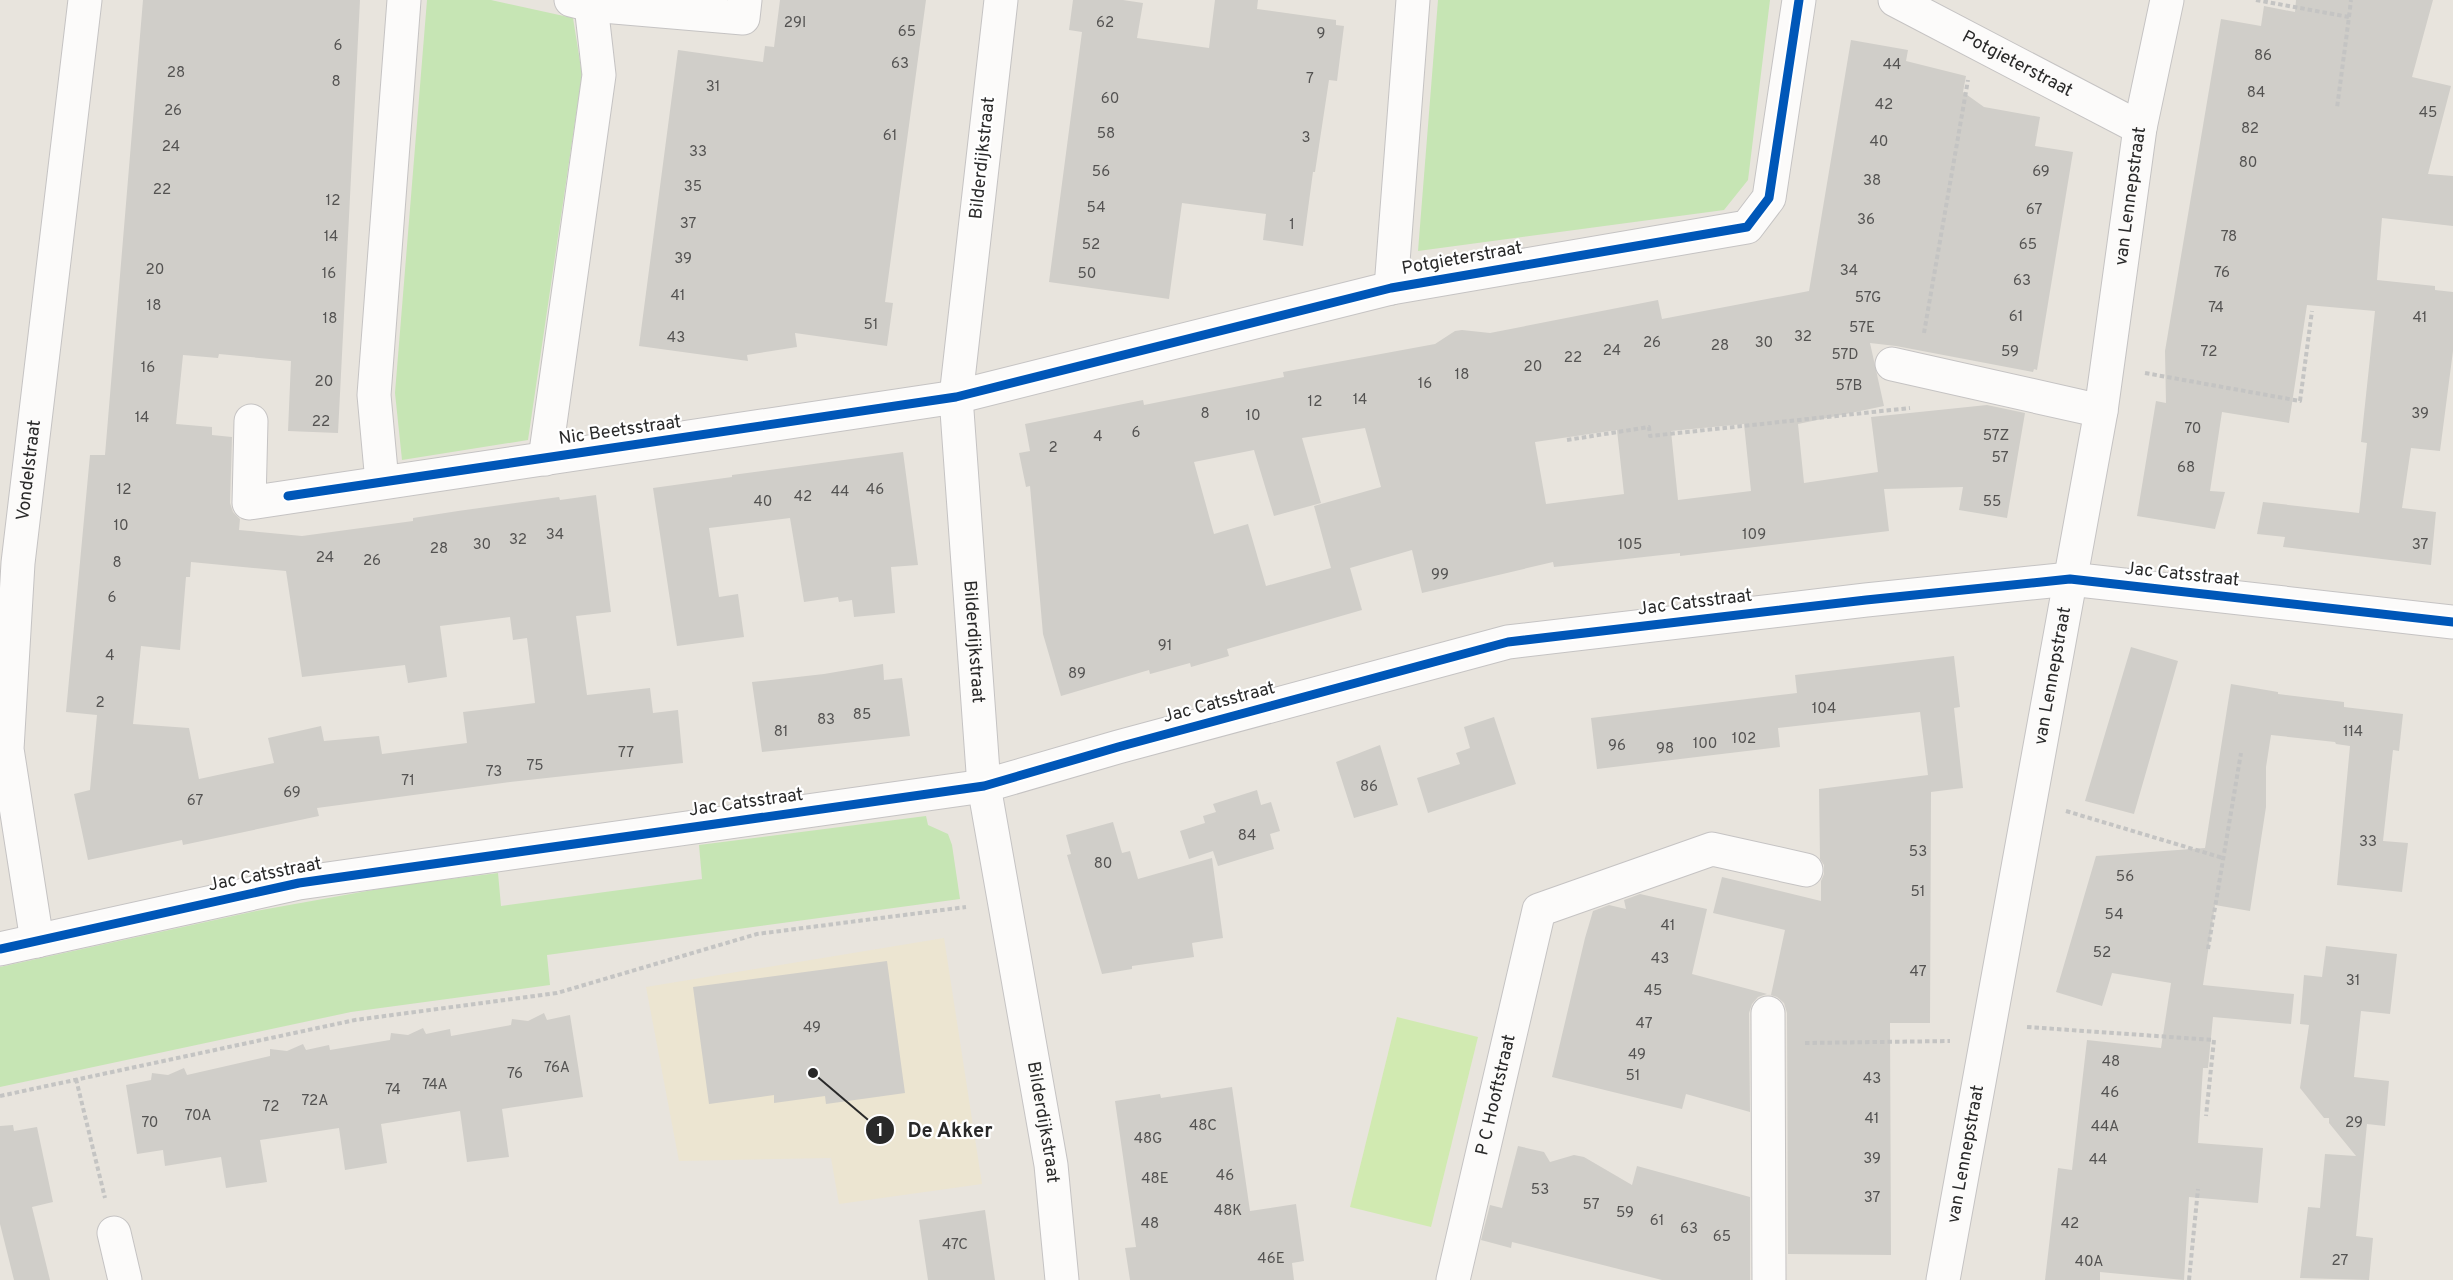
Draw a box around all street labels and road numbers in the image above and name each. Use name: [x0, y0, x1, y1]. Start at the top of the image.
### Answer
street label: Potgieterstraat: [1958, 25, 2077, 102]
street label: Bilderdijkstraat: [965, 96, 1001, 220]
street label: van Lennepstraat: [2110, 125, 2152, 267]
street label: Potgieterstraat: [1400, 237, 1524, 281]
street label: Nic Beetsstraat: [557, 411, 683, 451]
street label: Vondelstraat: [12, 419, 46, 522]
street label: Jac Catsstraat: [2123, 558, 2241, 592]
street label: Bilderdijkstraat: [958, 580, 990, 704]
street label: Jac Catsstraat: [1636, 585, 1754, 621]
street label: van Lennepstraat: [2029, 605, 2077, 747]
street label: Jac Catsstraat: [1160, 677, 1278, 729]
street label: Jac Catsstraat: [687, 784, 805, 822]
street label: Jac Catsstraat: [206, 853, 324, 897]
street label: P C Hooftstraat: [1471, 1032, 1521, 1158]
street label: Bilderdijkstraat: [1021, 1060, 1064, 1184]
street label: van Lennepstraat: [1942, 1083, 1990, 1225]

